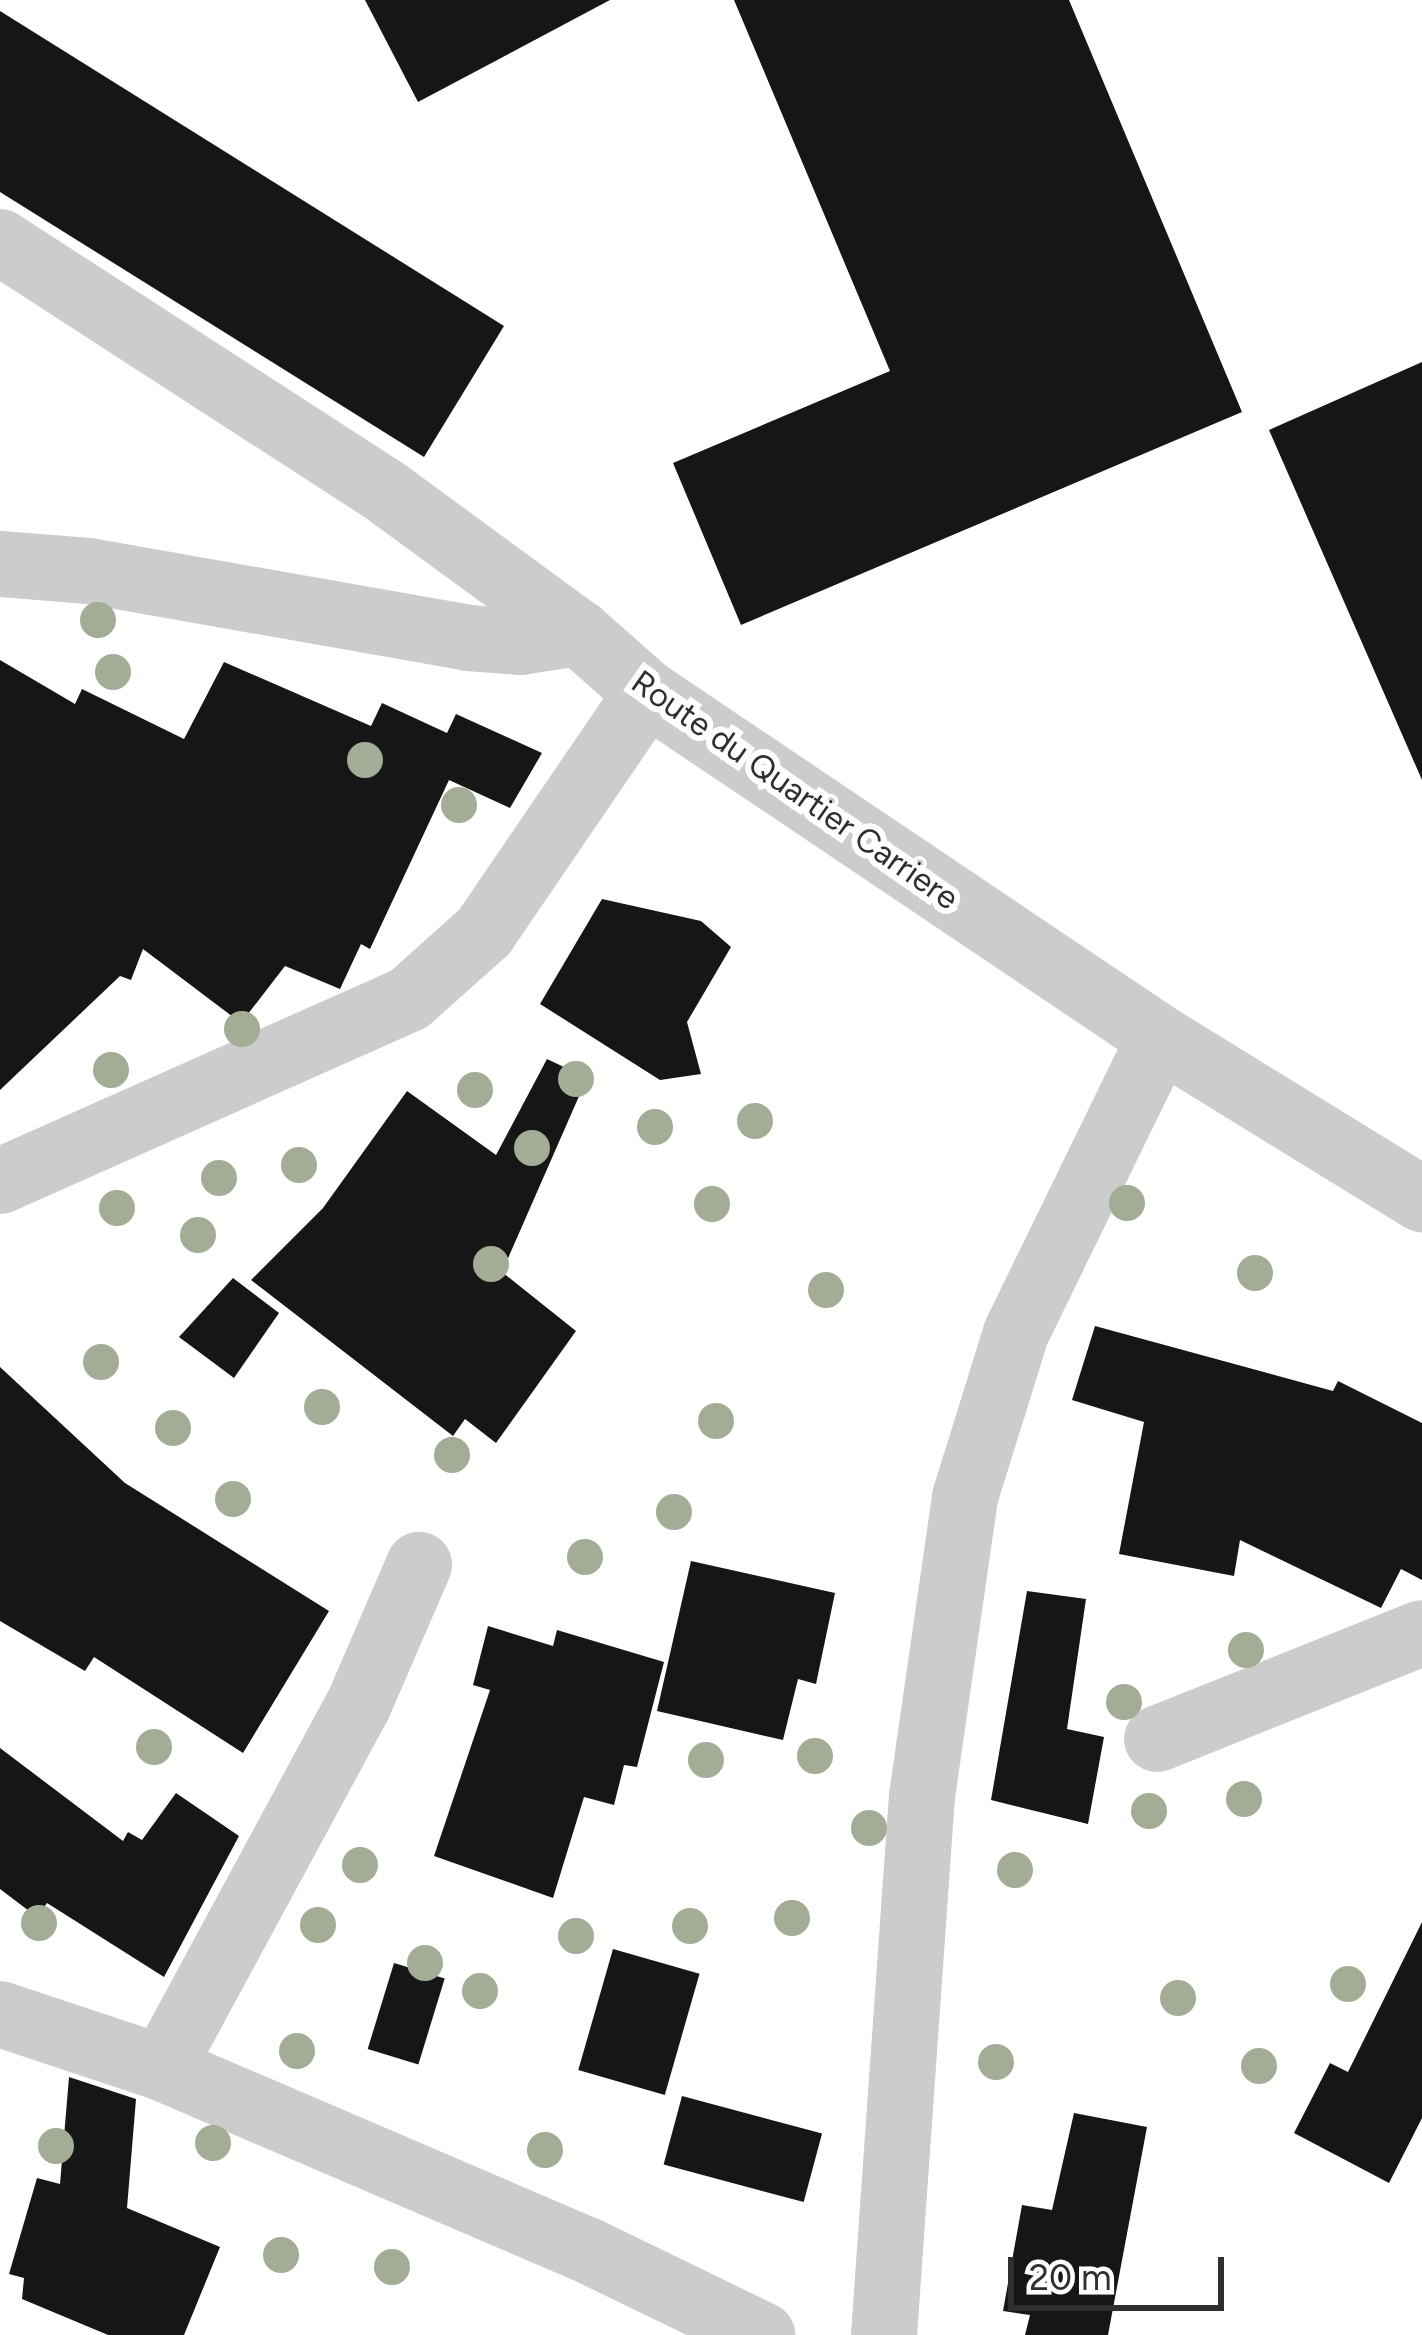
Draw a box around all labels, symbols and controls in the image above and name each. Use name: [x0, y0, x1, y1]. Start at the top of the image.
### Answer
street label: Route du Quartier Carriere: [624, 662, 966, 918]
scale bar: [1014, 2233, 1230, 2307]
text: 20 m: [1029, 2256, 1112, 2299]

